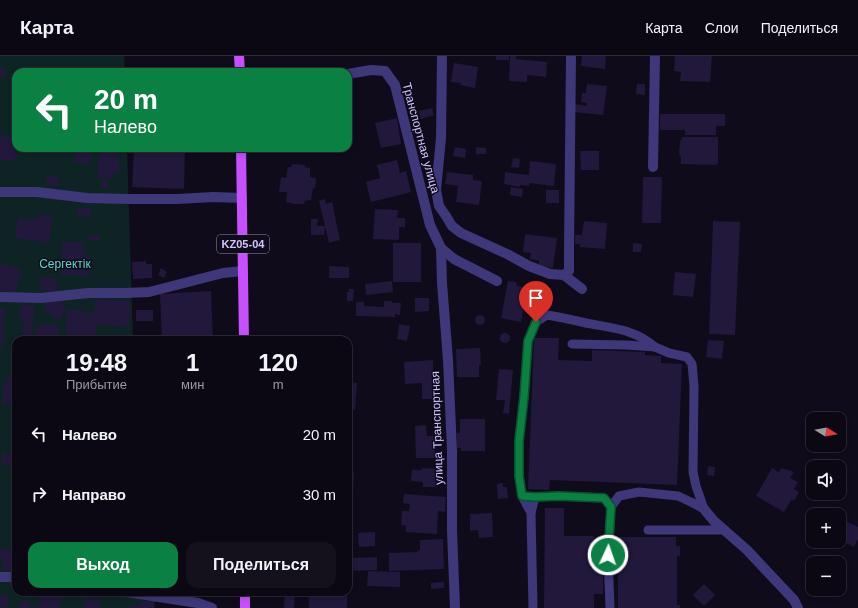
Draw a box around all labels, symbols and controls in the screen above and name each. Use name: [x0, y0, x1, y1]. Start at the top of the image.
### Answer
text: Карта: [20, 17, 74, 38]
text: Карта: [645, 20, 683, 36]
text: Слои: [705, 20, 739, 36]
text: Поделиться: [761, 20, 838, 36]
street label: Транспортная улица: [400, 81, 443, 195]
icon: left: [28, 84, 80, 136]
text: 20 m: [94, 84, 158, 115]
text: Налево: [94, 117, 157, 137]
road number: KZ05-04: [217, 235, 269, 253]
park label: Сергектік: [39, 257, 92, 271]
pin: [519, 281, 553, 322]
icon: arrive: [525, 287, 547, 309]
text: 19:48: [66, 349, 127, 376]
text: 1: [186, 349, 199, 376]
text: 120: [258, 349, 298, 376]
street label: улица Транспортная: [428, 371, 446, 485]
text: Прибытие: [66, 377, 127, 392]
text: мин: [181, 377, 204, 392]
text: m: [273, 377, 284, 392]
north arrow: [806, 412, 846, 452]
map controls: [806, 412, 846, 596]
icon: left: [28, 423, 50, 445]
text: Налево: [62, 426, 117, 443]
text: 20 m: [303, 426, 336, 443]
button: sound: [806, 460, 846, 500]
icon: right: [28, 483, 50, 505]
text: Направо: [62, 486, 126, 503]
text: 30 m: [303, 486, 336, 503]
button: +: [806, 508, 846, 548]
position arrow: [587, 534, 629, 576]
button: Выход: [28, 542, 178, 588]
button: Поделиться: [186, 542, 336, 588]
button: −: [806, 556, 846, 596]

